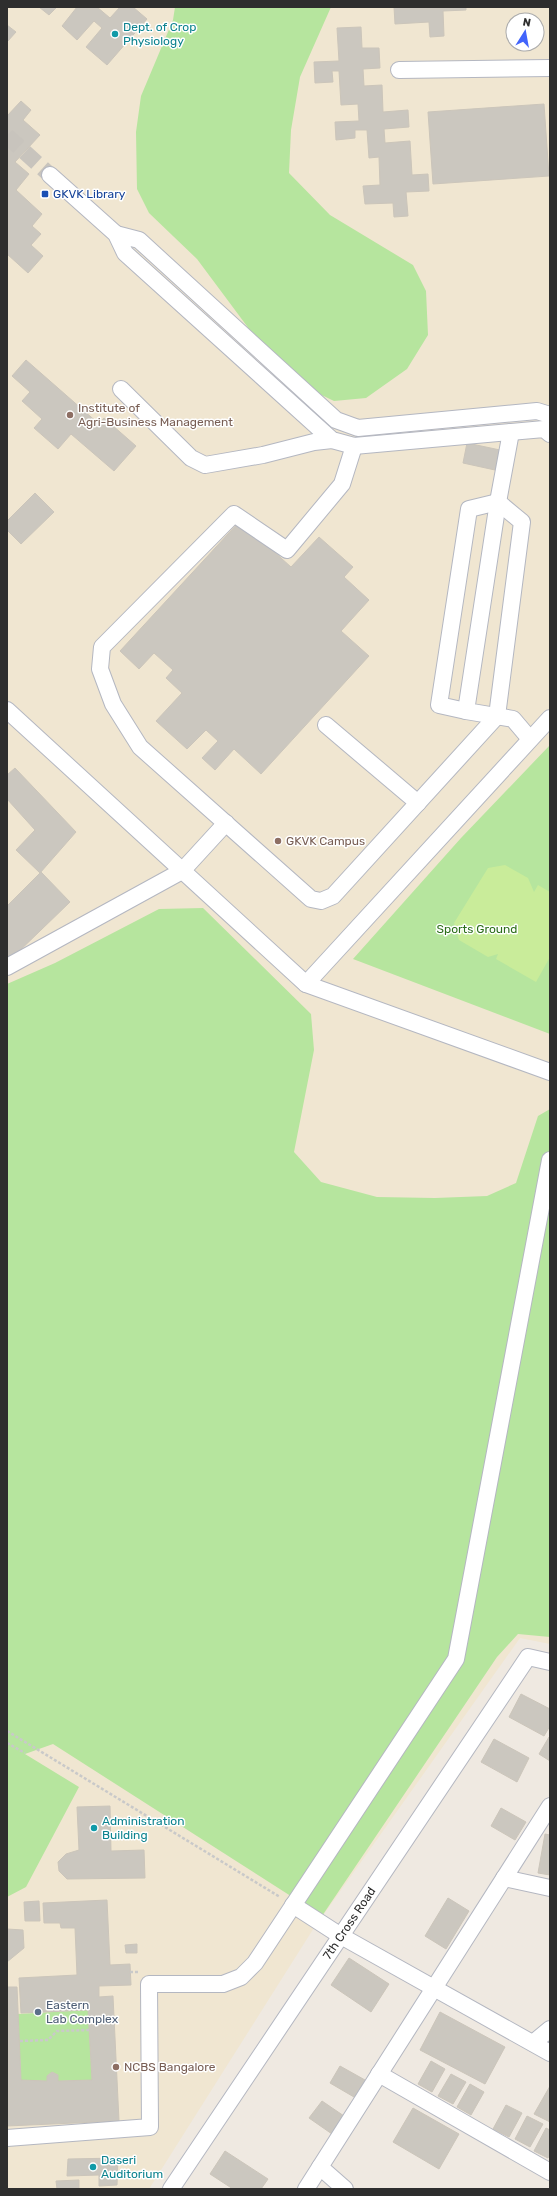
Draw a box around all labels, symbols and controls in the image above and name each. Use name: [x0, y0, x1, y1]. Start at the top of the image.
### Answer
north arrow: [505, 12, 545, 52]
text: N: [522, 16, 532, 30]
place label: Dept. of Crop Physiology: [123, 20, 196, 48]
marker: Dept. of Crop Physiology: [110, 29, 120, 39]
place label: GKVK Library: [53, 187, 126, 201]
marker: GKVK Library: [40, 189, 50, 199]
place label: Institute of Agri-Business Management: [78, 401, 233, 429]
marker: Institute of Agri-Business Management: [65, 410, 75, 420]
place label: GKVK Campus: [286, 834, 365, 848]
marker: GKVK Campus: [273, 836, 283, 846]
park label: Sports Ground: [437, 922, 517, 936]
place label: Administration Building: [102, 1814, 184, 1842]
marker: Administration Building: [89, 1823, 99, 1833]
street label: 7th Cross Road: [320, 1884, 379, 1962]
place label: Eastern Lab Complex: [46, 1998, 119, 2026]
marker: Eastern Lab Complex: [33, 2007, 43, 2017]
place label: NCBS Bangalore: [124, 2060, 216, 2074]
marker: NCBS Bangalore: [111, 2062, 121, 2072]
place label: Daseri Auditorium: [101, 2153, 163, 2181]
marker: Daseri Auditorium: [88, 2162, 98, 2172]

